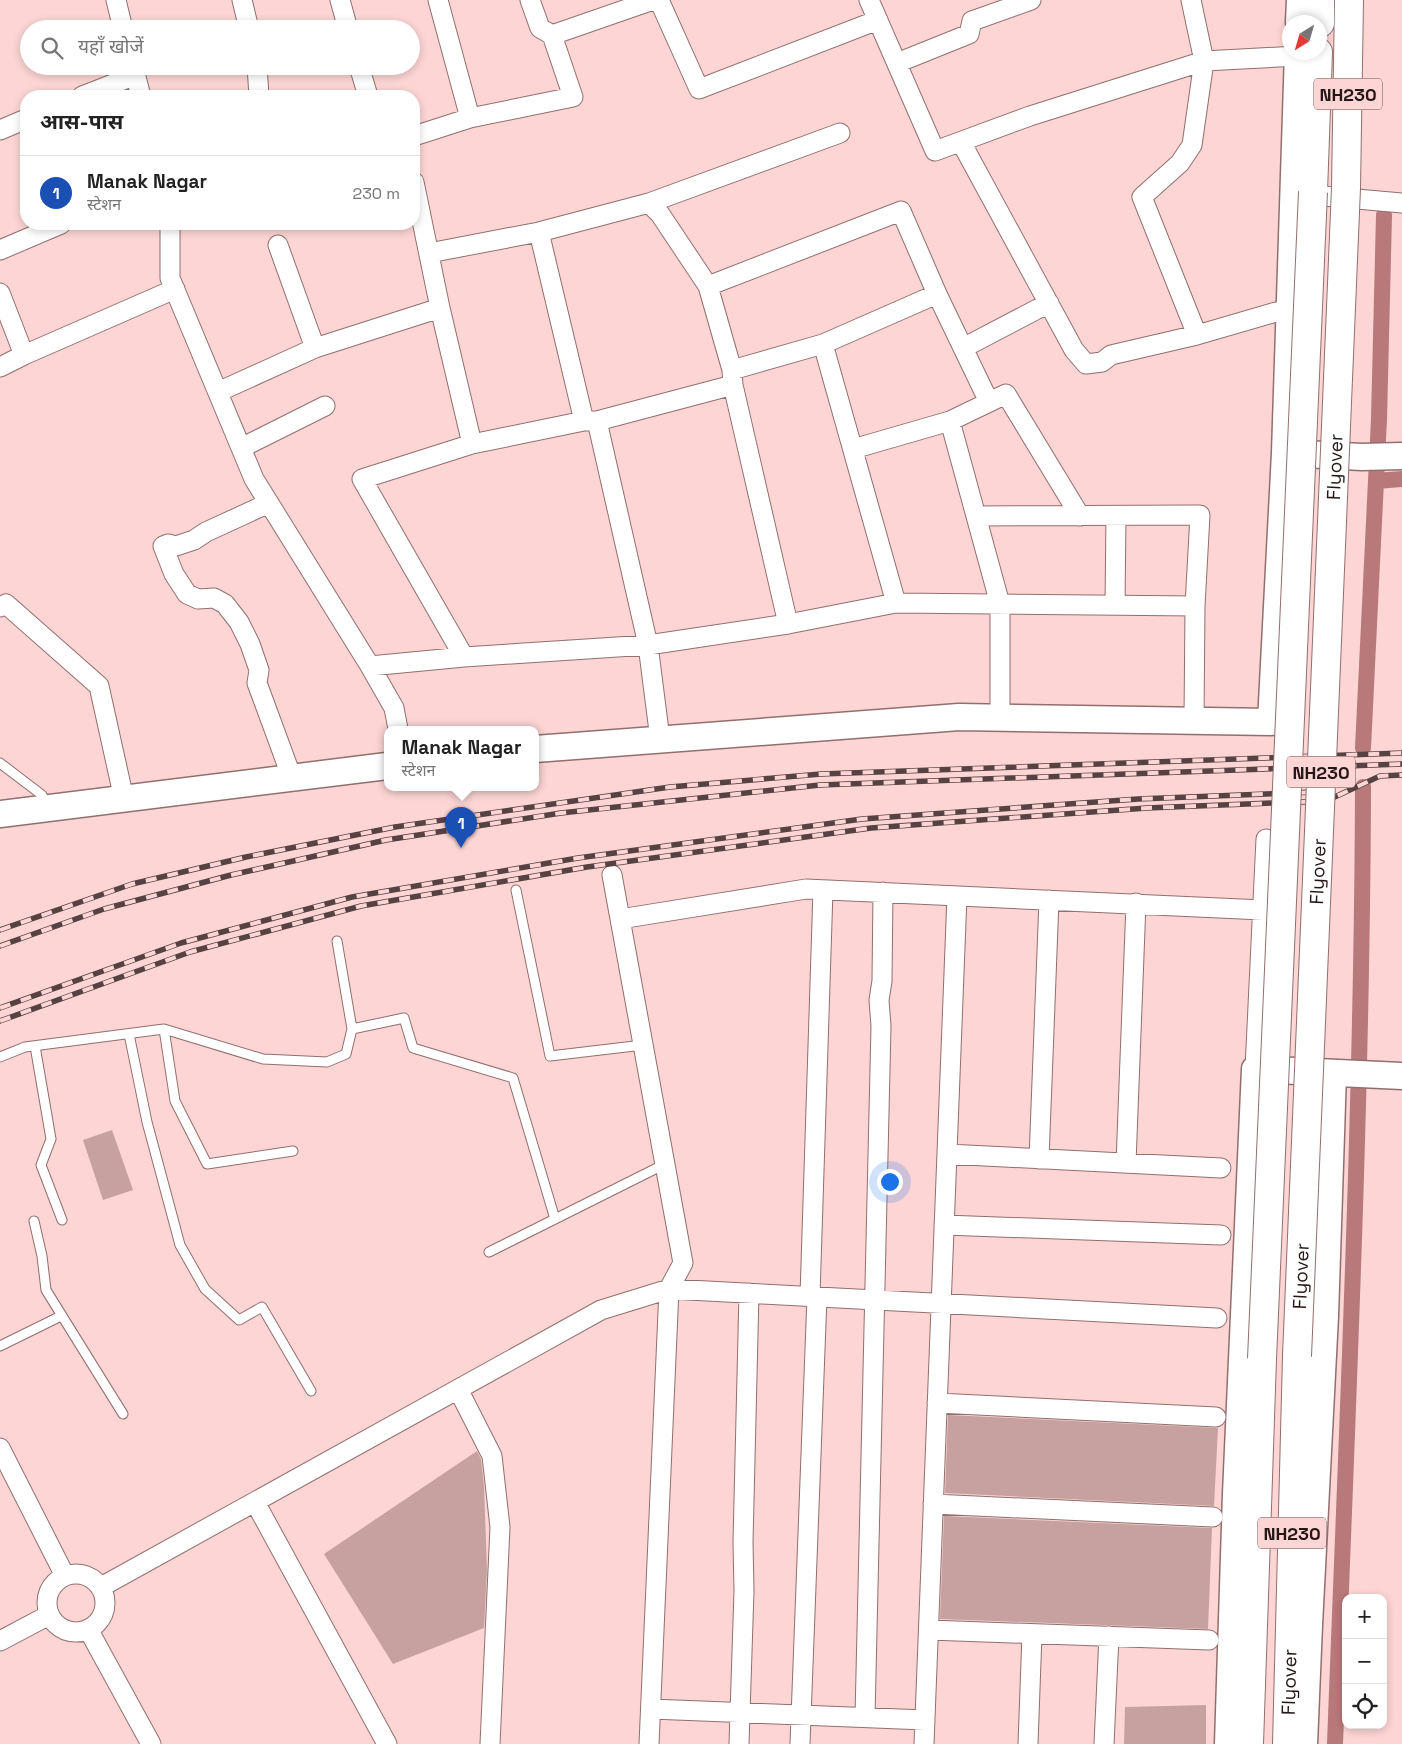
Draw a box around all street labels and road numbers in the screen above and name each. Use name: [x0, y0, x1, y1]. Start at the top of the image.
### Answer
road number: NH230: [1314, 78, 1382, 110]
street label: Flyover: [1320, 433, 1348, 500]
road number: NH230: [1287, 756, 1355, 788]
street label: Flyover: [1303, 838, 1331, 905]
street label: Flyover: [1286, 1242, 1314, 1310]
road number: NH230: [1258, 1518, 1326, 1549]
street label: Flyover: [1275, 1649, 1302, 1715]

